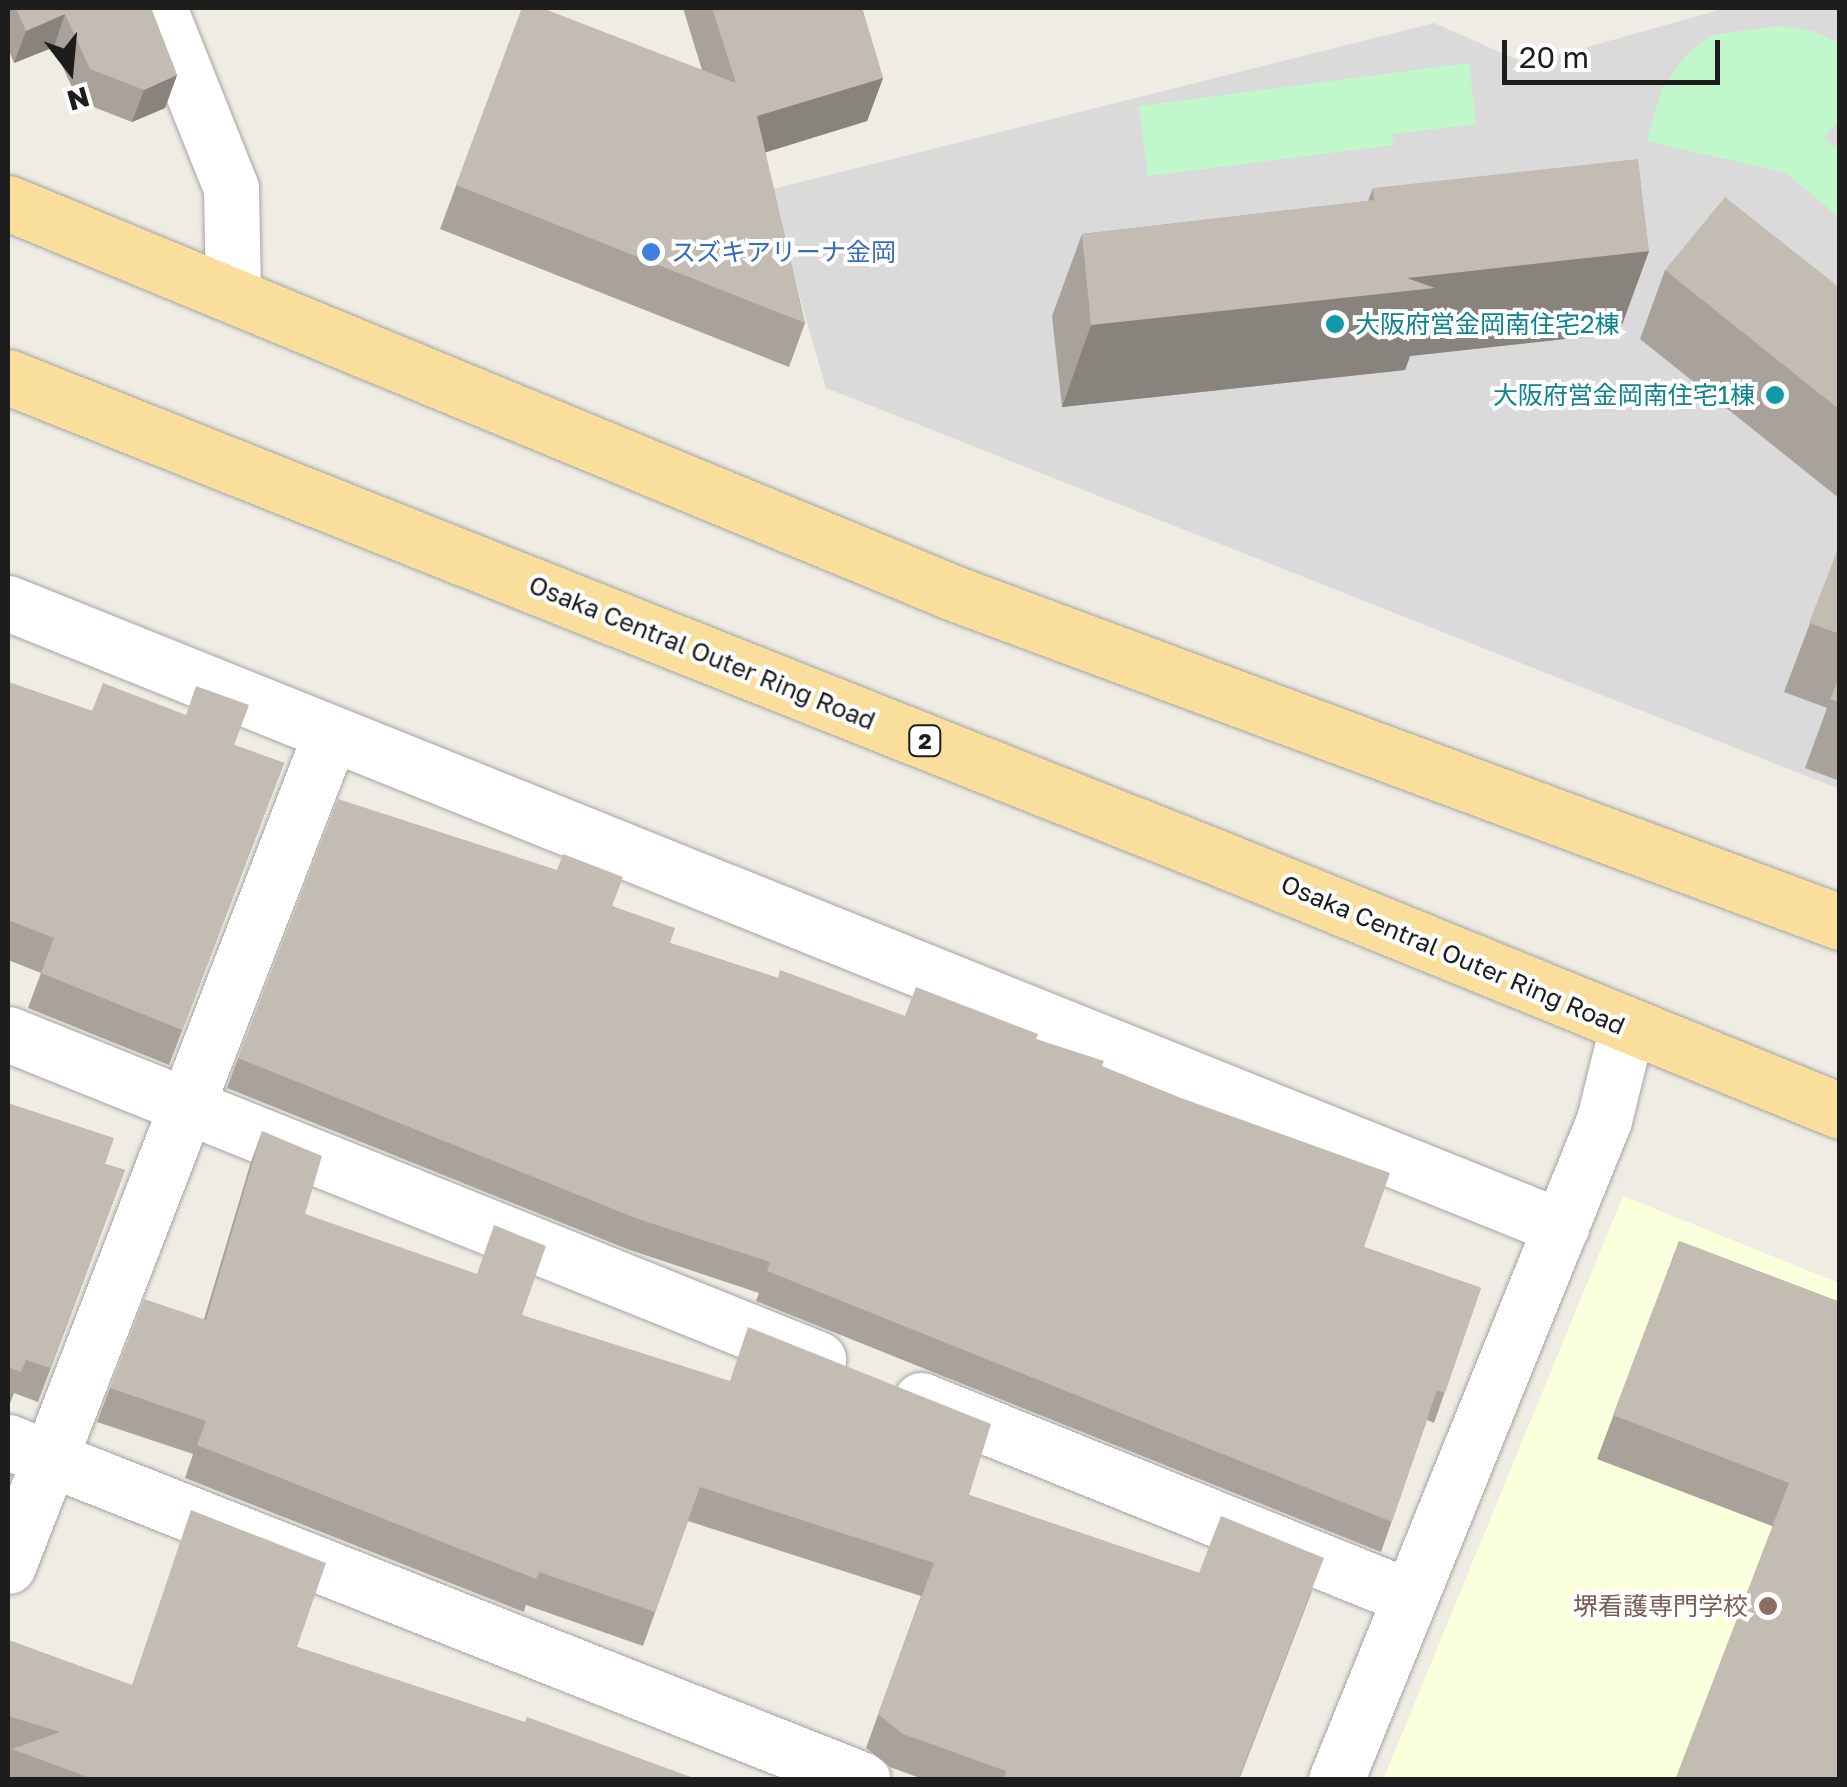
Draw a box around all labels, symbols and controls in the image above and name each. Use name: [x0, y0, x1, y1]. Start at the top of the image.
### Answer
north arrow: [20, 20, 120, 120]
scale bar: [1507, 20, 1724, 82]
text: 20 m: [1519, 39, 1589, 75]
text: N: [64, 81, 93, 118]
place label: スズキアリーナ金岡: [671, 237, 896, 267]
marker: スズキアリーナ金岡: [640, 241, 662, 263]
place label: 大阪府営金岡南住宅2棟: [1355, 309, 1619, 339]
marker: 大阪府営金岡南住宅2棟: [1324, 313, 1346, 335]
place label: 大阪府営金岡南住宅1棟: [1493, 380, 1755, 410]
marker: 大阪府営金岡南住宅1棟: [1764, 384, 1786, 406]
street label: Osaka Central Outer Ring Road: [525, 570, 879, 736]
road number: 2: [908, 724, 942, 758]
street label: Osaka Central Outer Ring Road: [1277, 869, 1629, 1041]
place label: 堺看護専門学校: [1573, 1591, 1748, 1621]
marker: 堺看護専門学校: [1757, 1595, 1779, 1617]

